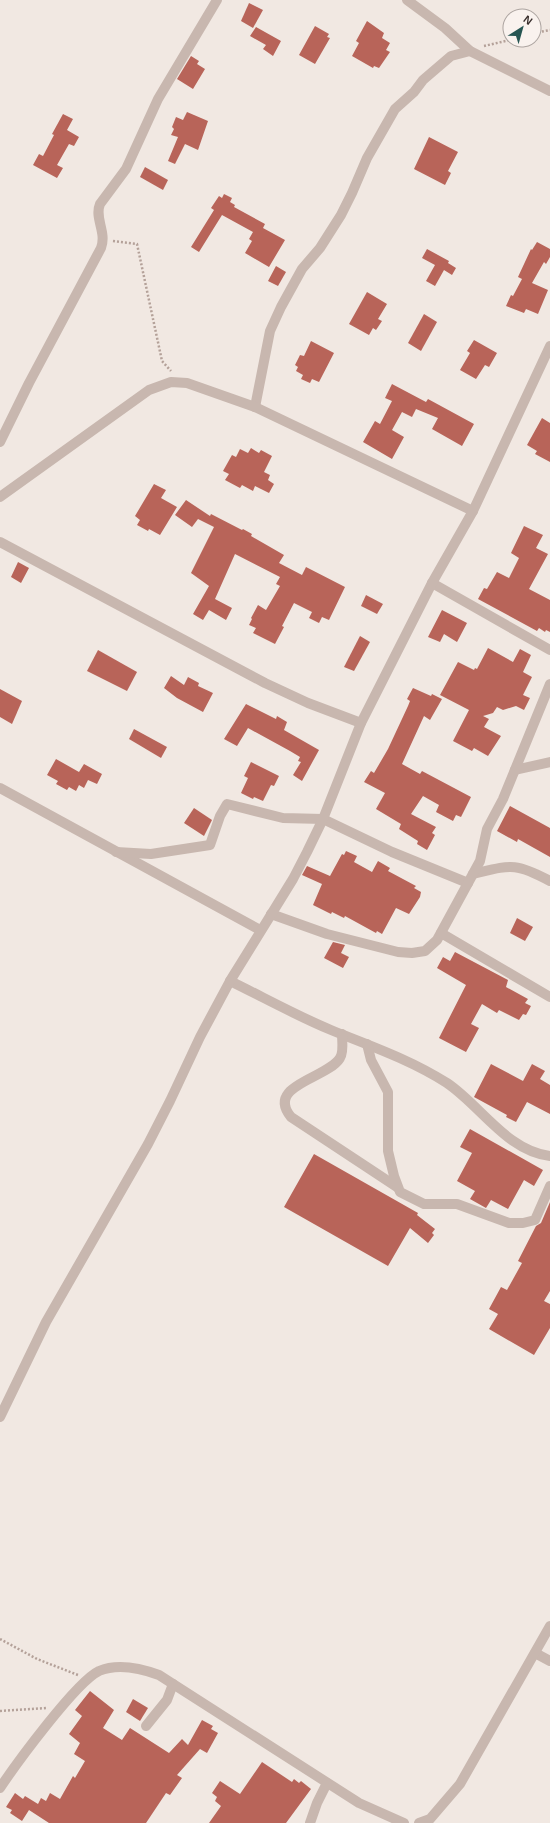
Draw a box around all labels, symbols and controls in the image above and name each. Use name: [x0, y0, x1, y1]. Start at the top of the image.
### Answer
north arrow: [502, 8, 542, 48]
text: N: [521, 13, 535, 27]

